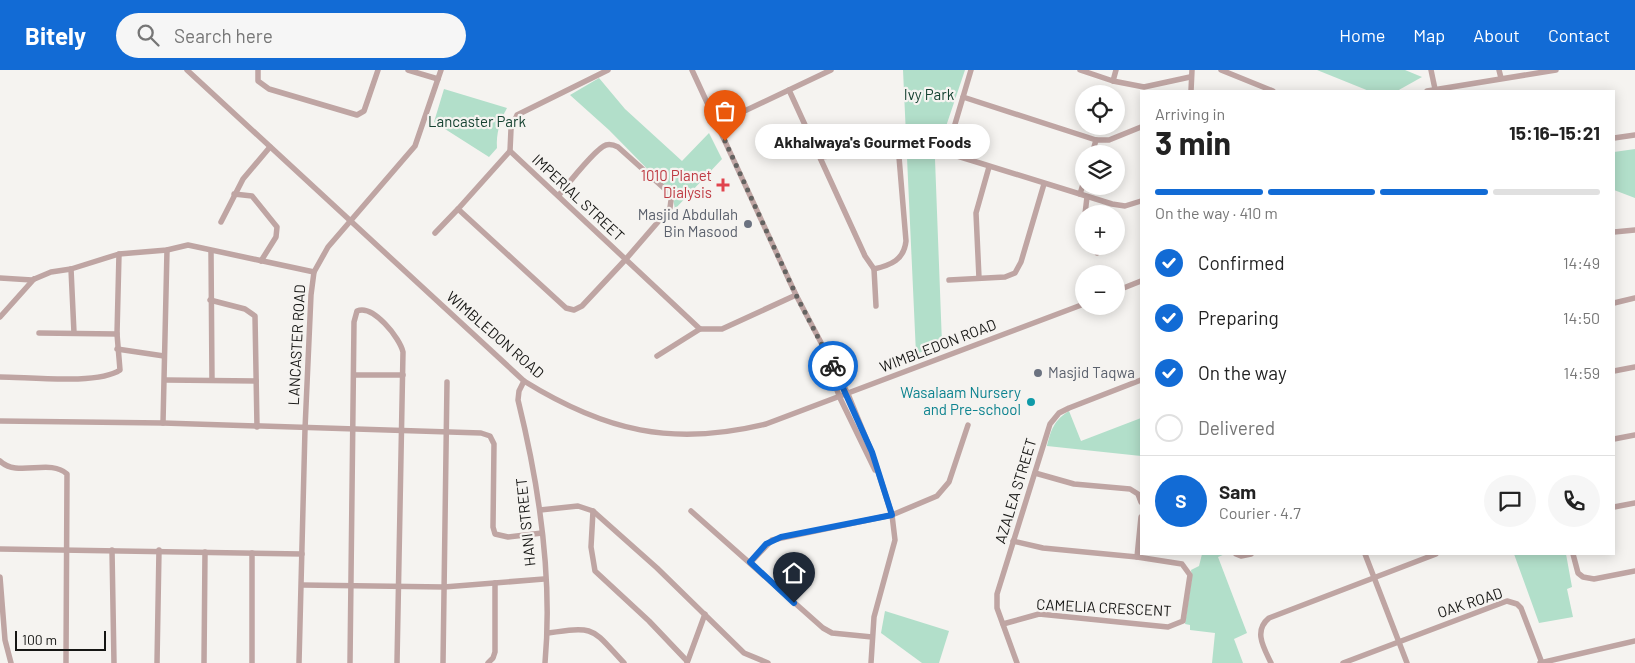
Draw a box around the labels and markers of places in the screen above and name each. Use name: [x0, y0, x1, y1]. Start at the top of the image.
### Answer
pin: [704, 90, 746, 141]
callout: Akhalwaya's Gourmet Foods: [755, 124, 990, 158]
place label: 1010 Planet Dialysis: [641, 166, 712, 201]
marker: 1010 Planet Dialysis: [716, 178, 730, 192]
place label: Masjid Abdullah Bin Masood: [638, 205, 738, 240]
marker: Masjid Abdullah Bin Masood: [742, 218, 754, 230]
place label: Masjid Taqwa: [1048, 363, 1135, 381]
marker: Masjid Taqwa: [1032, 367, 1044, 379]
place label: Wasalaam Nursery and Pre-school: [900, 383, 1021, 418]
marker: Wasalaam Nursery and Pre-school: [1025, 396, 1037, 408]
pin: [773, 552, 815, 603]

